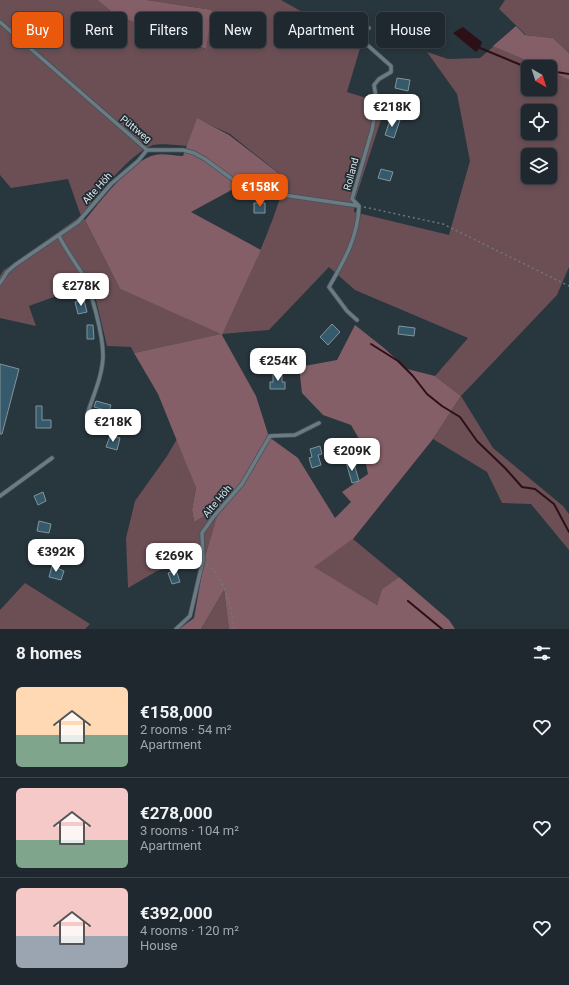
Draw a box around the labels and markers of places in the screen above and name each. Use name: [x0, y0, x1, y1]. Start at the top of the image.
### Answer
pin: €218K: [364, 94, 420, 128]
pin: €158K: [232, 174, 288, 208]
pin: €278K: [53, 273, 109, 307]
pin: €254K: [250, 348, 306, 382]
pin: €218K: [85, 409, 141, 443]
pin: €209K: [324, 438, 380, 472]
pin: €392K: [28, 539, 84, 573]
pin: €269K: [146, 543, 202, 577]

